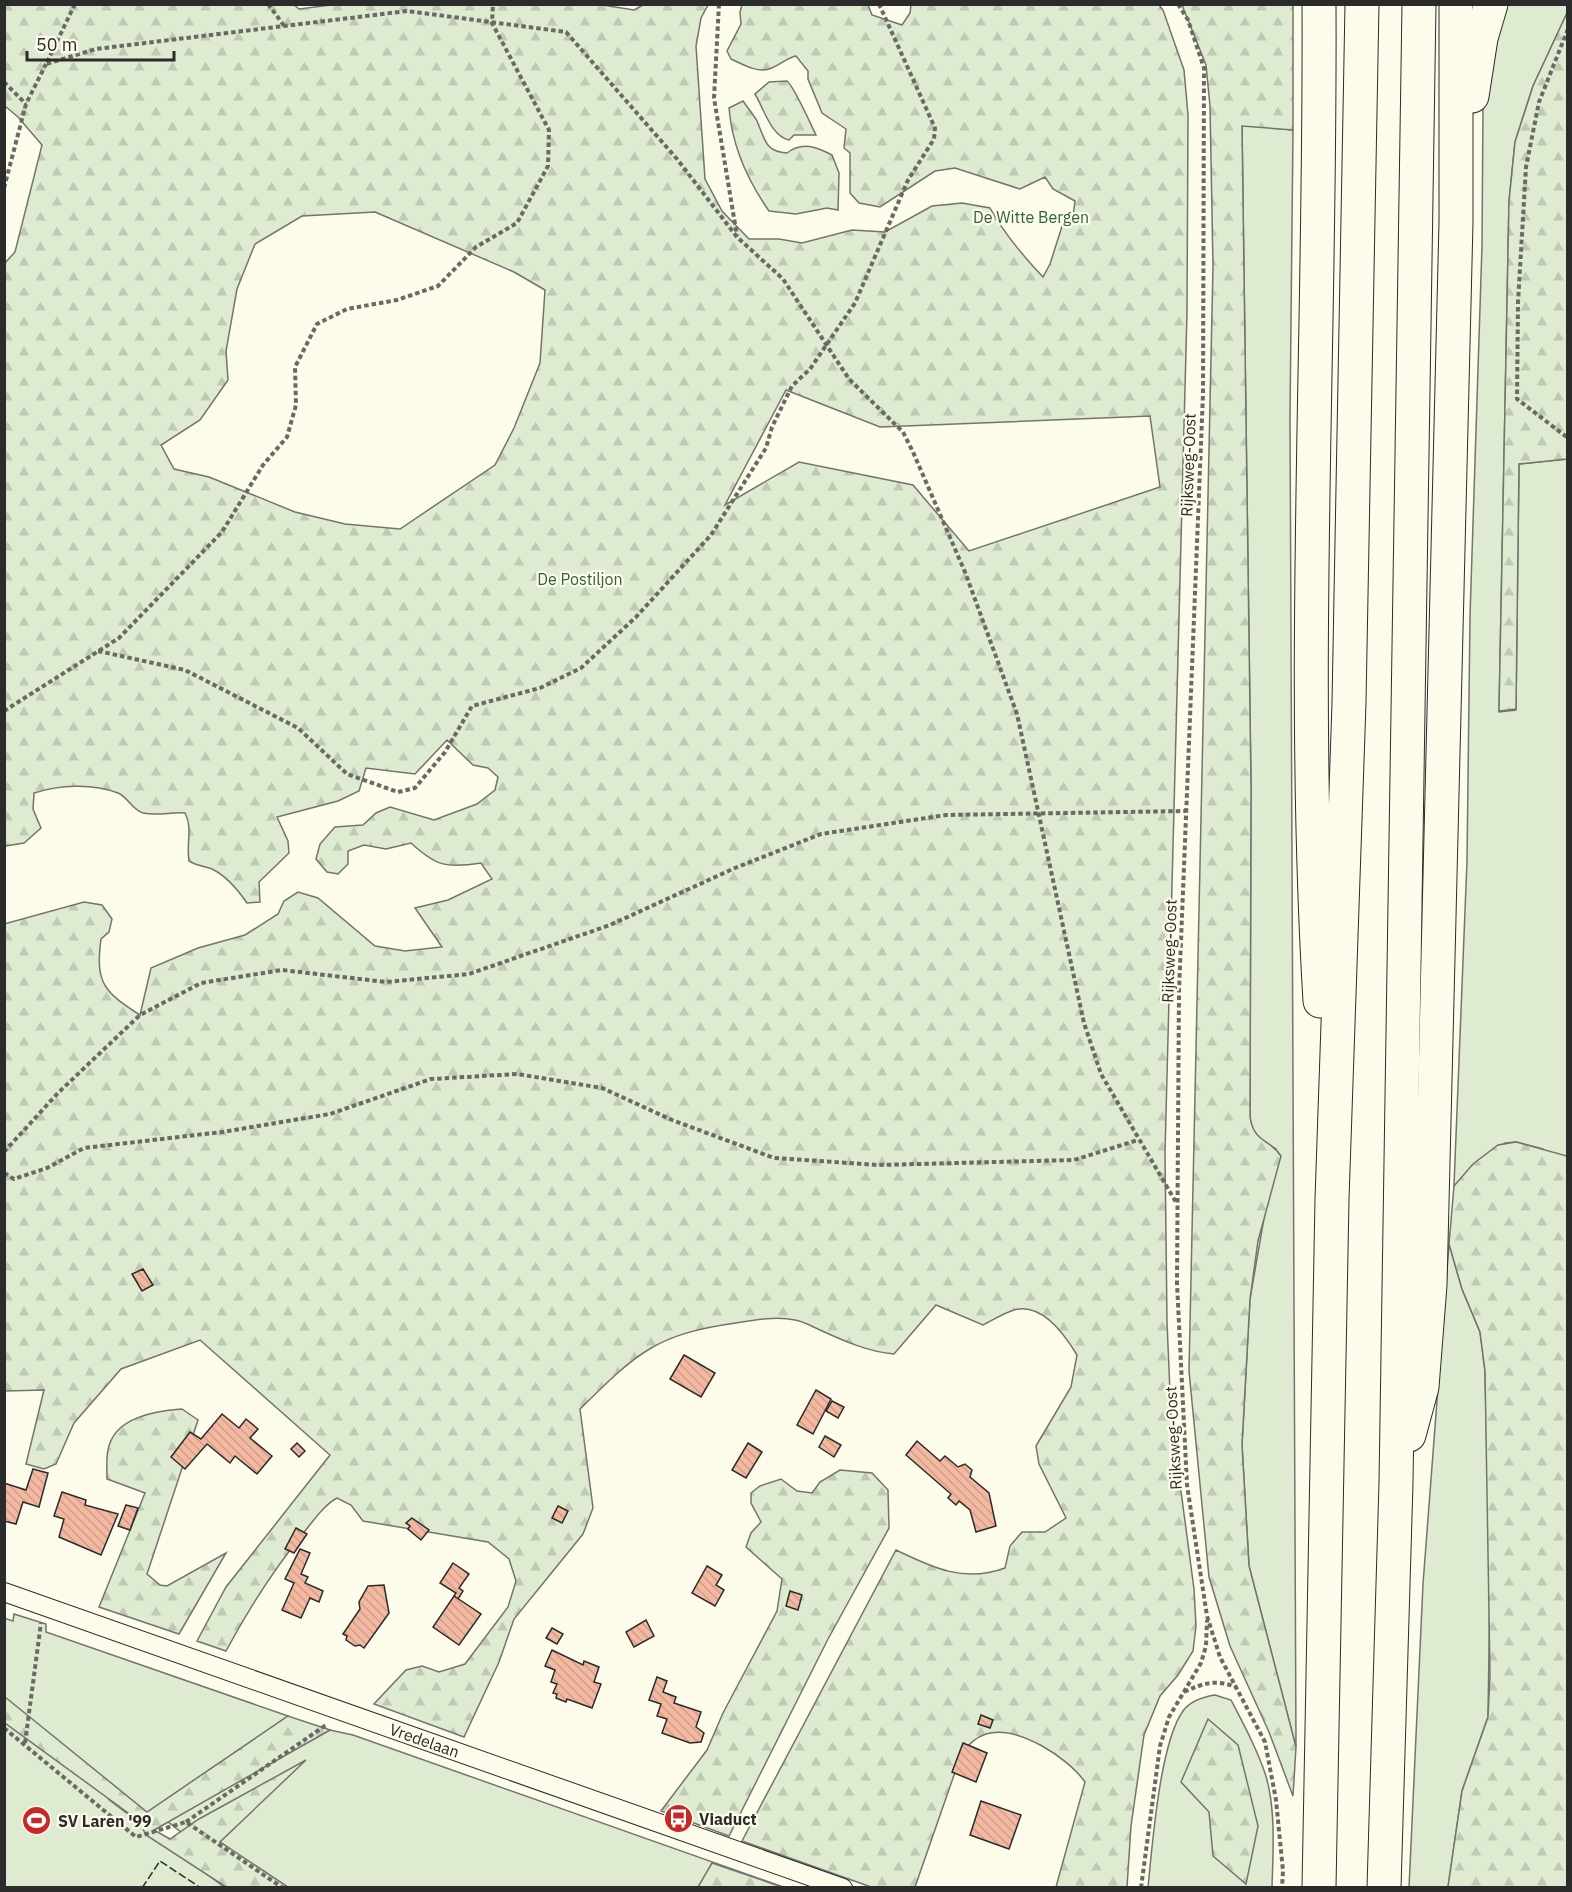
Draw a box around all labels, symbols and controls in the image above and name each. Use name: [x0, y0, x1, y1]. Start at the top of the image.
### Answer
scale bar: [27, 24, 174, 62]
text: 50 m: [36, 33, 78, 56]
park label: De Witte Bergen: [973, 207, 1089, 227]
street label: Rijksweg-Oost: [1176, 413, 1200, 517]
park label: De Postiljon: [537, 569, 623, 589]
street label: Rijksweg-Oost: [1157, 899, 1181, 1003]
street label: Rijksweg-Oost: [1160, 1386, 1186, 1490]
street label: Vredelaan: [387, 1719, 462, 1762]
bus stop icon: Viaduct: [662, 1803, 694, 1835]
sports icon: SV Laren '99: [21, 1805, 53, 1837]
place label: Viaduct: [699, 1809, 757, 1829]
place label: SV Laren '99: [58, 1811, 152, 1831]

